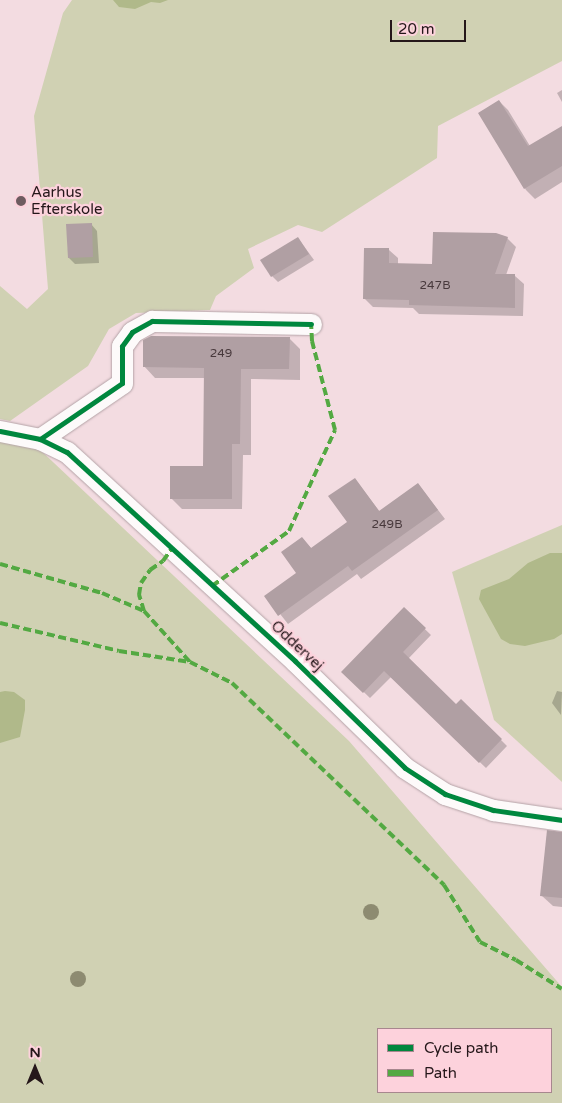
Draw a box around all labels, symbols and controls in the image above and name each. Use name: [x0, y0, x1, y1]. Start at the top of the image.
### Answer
scale bar: [392, 10, 468, 42]
text: 20 m: [398, 20, 435, 38]
place label: Aarhus Efterskole: [31, 183, 102, 218]
marker: Aarhus Efterskole: [15, 195, 27, 207]
house number: 247B: [420, 279, 450, 293]
house number: 249: [210, 347, 232, 361]
house number: 249B: [372, 518, 402, 532]
street label: Oddervej: [267, 617, 327, 675]
legend: [377, 1028, 552, 1093]
text: Cycle path: [424, 1039, 498, 1057]
north arrow: [10, 1043, 60, 1093]
text: N: [29, 1044, 41, 1061]
text: Path: [424, 1064, 457, 1082]

